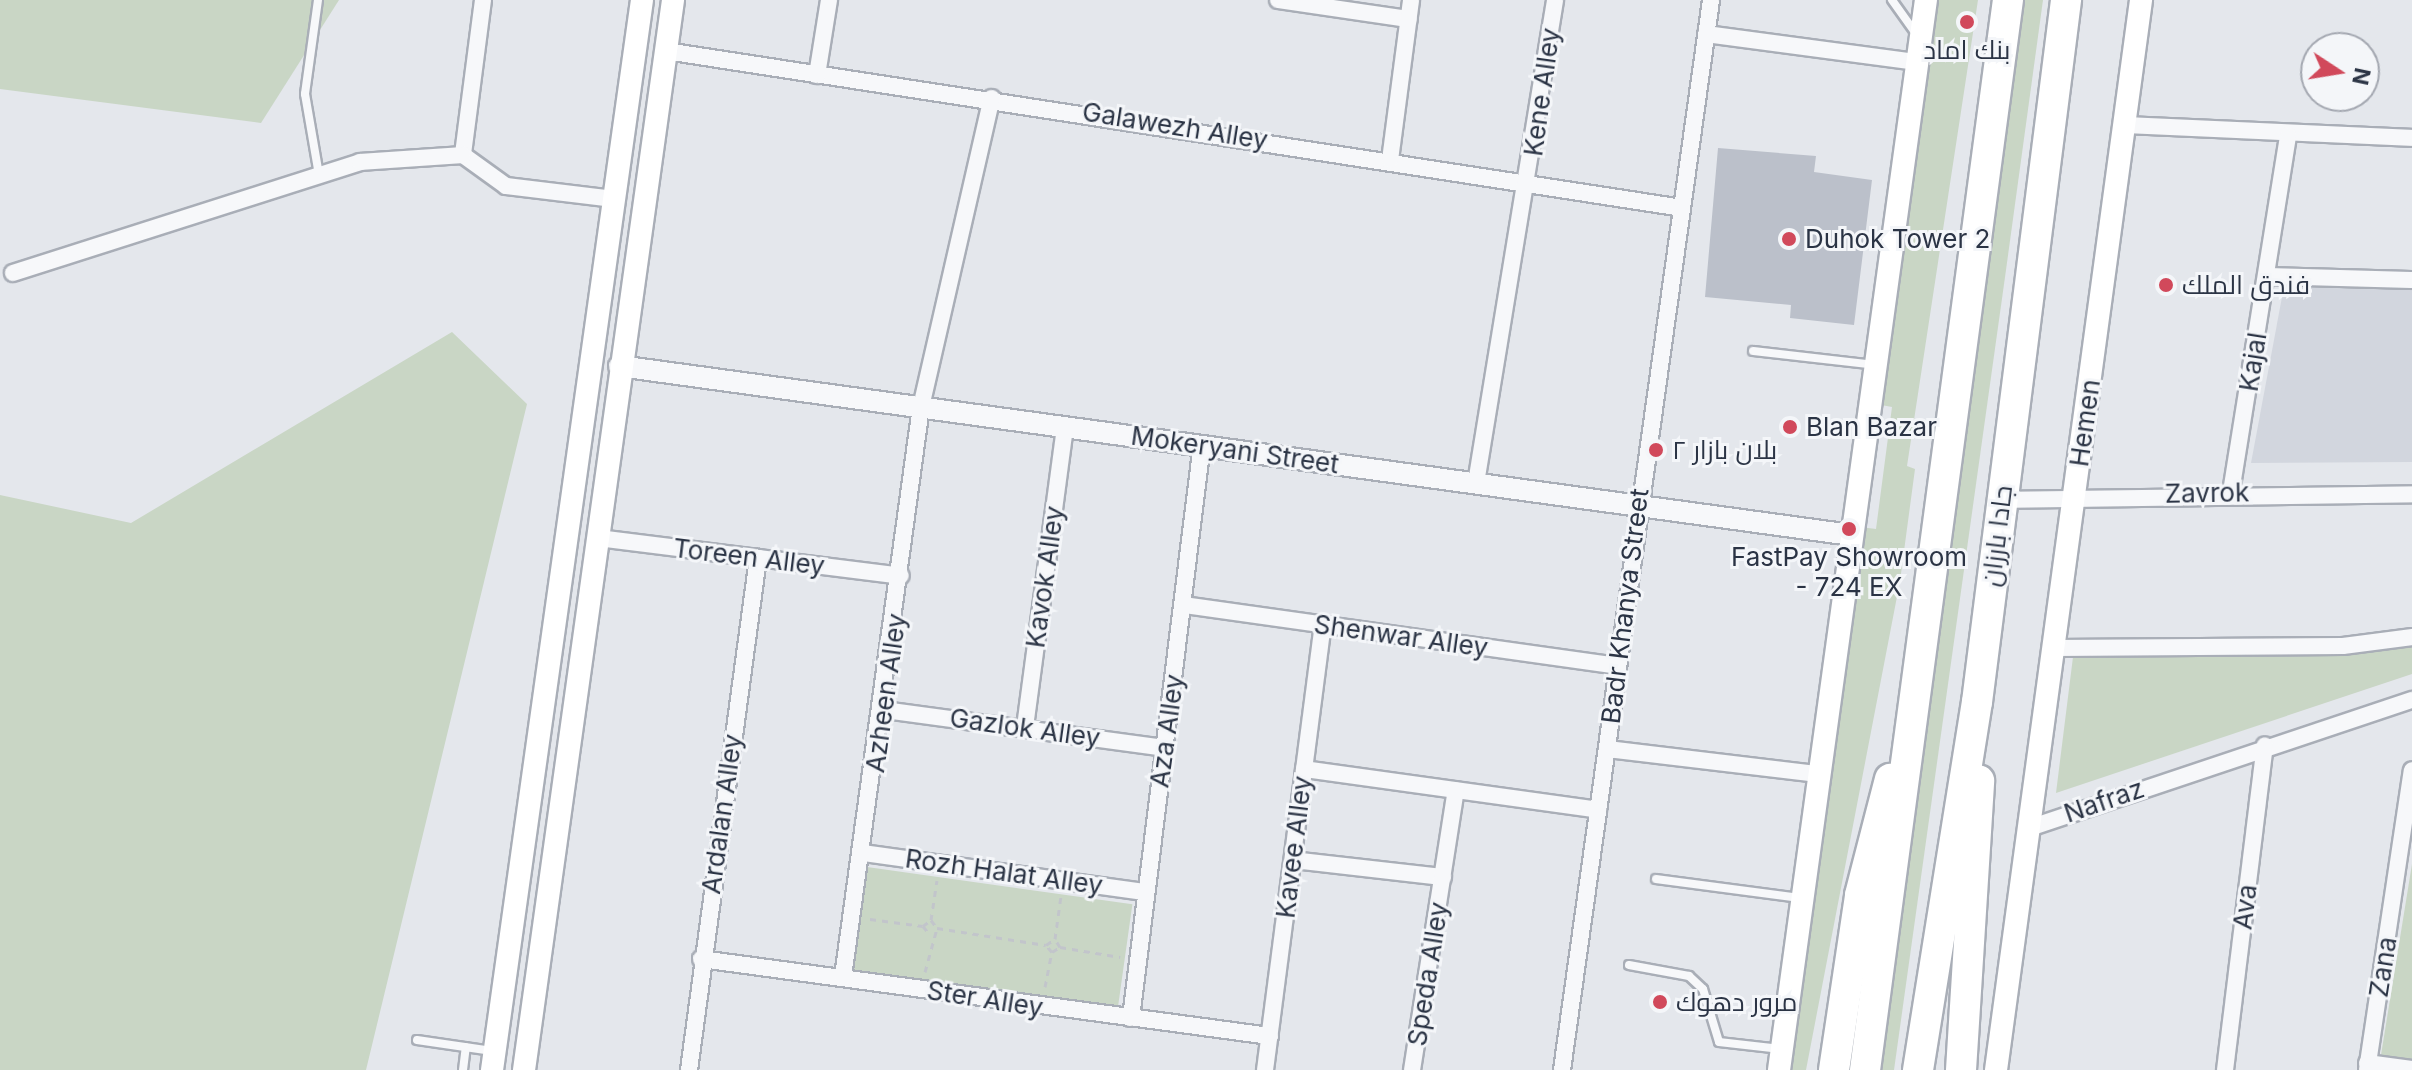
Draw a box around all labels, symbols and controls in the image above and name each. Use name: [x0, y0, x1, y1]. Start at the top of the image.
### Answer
marker: بنك اماد: [1958, 13, 1976, 31]
street label: Kene Alley: [1518, 26, 1566, 158]
north arrow: [2300, 32, 2380, 112]
place label: بنك اماد: [1923, 34, 2011, 66]
text: N: [2347, 66, 2376, 87]
street label: Galawezh Alley: [1080, 96, 1270, 156]
place label: Duhok Tower 2: [1805, 223, 1990, 255]
marker: Duhok Tower 2: [1780, 230, 1798, 248]
place label: فندق الملك: [2182, 269, 2310, 301]
marker: فندق الملك: [2157, 276, 2175, 294]
street label: Kajal: [2233, 330, 2273, 394]
street label: Hemen: [2063, 377, 2107, 469]
place label: Blan Bazar: [1806, 411, 1937, 443]
marker: Blan Bazar: [1781, 418, 1799, 436]
street label: Mokeryani Street: [1129, 420, 1341, 480]
place label: بلان بازار ٢: [1672, 434, 1777, 466]
marker: بلان بازار ٢: [1647, 441, 1665, 459]
street label: Zavrok: [2165, 477, 2249, 509]
street label: جادا بارزان: [1975, 484, 2019, 588]
street label: Badr Khanya Street: [1595, 487, 1655, 725]
street label: Kavok Alley: [1020, 504, 1070, 650]
marker: FastPay Showroom - 724 EX: [1840, 520, 1858, 538]
street label: Toreen Alley: [671, 532, 827, 582]
place label: FastPay Showroom - 724 EX: [1731, 541, 1967, 602]
street label: Shenwar Alley: [1312, 608, 1490, 664]
street label: Azheen Alley: [859, 611, 913, 775]
street label: Aza Alley: [1144, 672, 1190, 790]
street label: Gazlok Alley: [948, 702, 1102, 754]
street label: Ardalan Alley: [695, 732, 749, 896]
street label: Nafraz: [2060, 773, 2148, 829]
street label: Kavee Alley: [1270, 774, 1318, 920]
street label: Rozh Halat Alley: [903, 843, 1105, 901]
street label: Ava: [2227, 883, 2263, 931]
street label: Speda Alley: [1401, 900, 1455, 1048]
street label: Zana: [2363, 934, 2403, 1000]
street label: Ster Alley: [925, 974, 1045, 1024]
place label: مرور دهوك: [1676, 986, 1797, 1018]
marker: مرور دهوك: [1651, 993, 1669, 1011]

